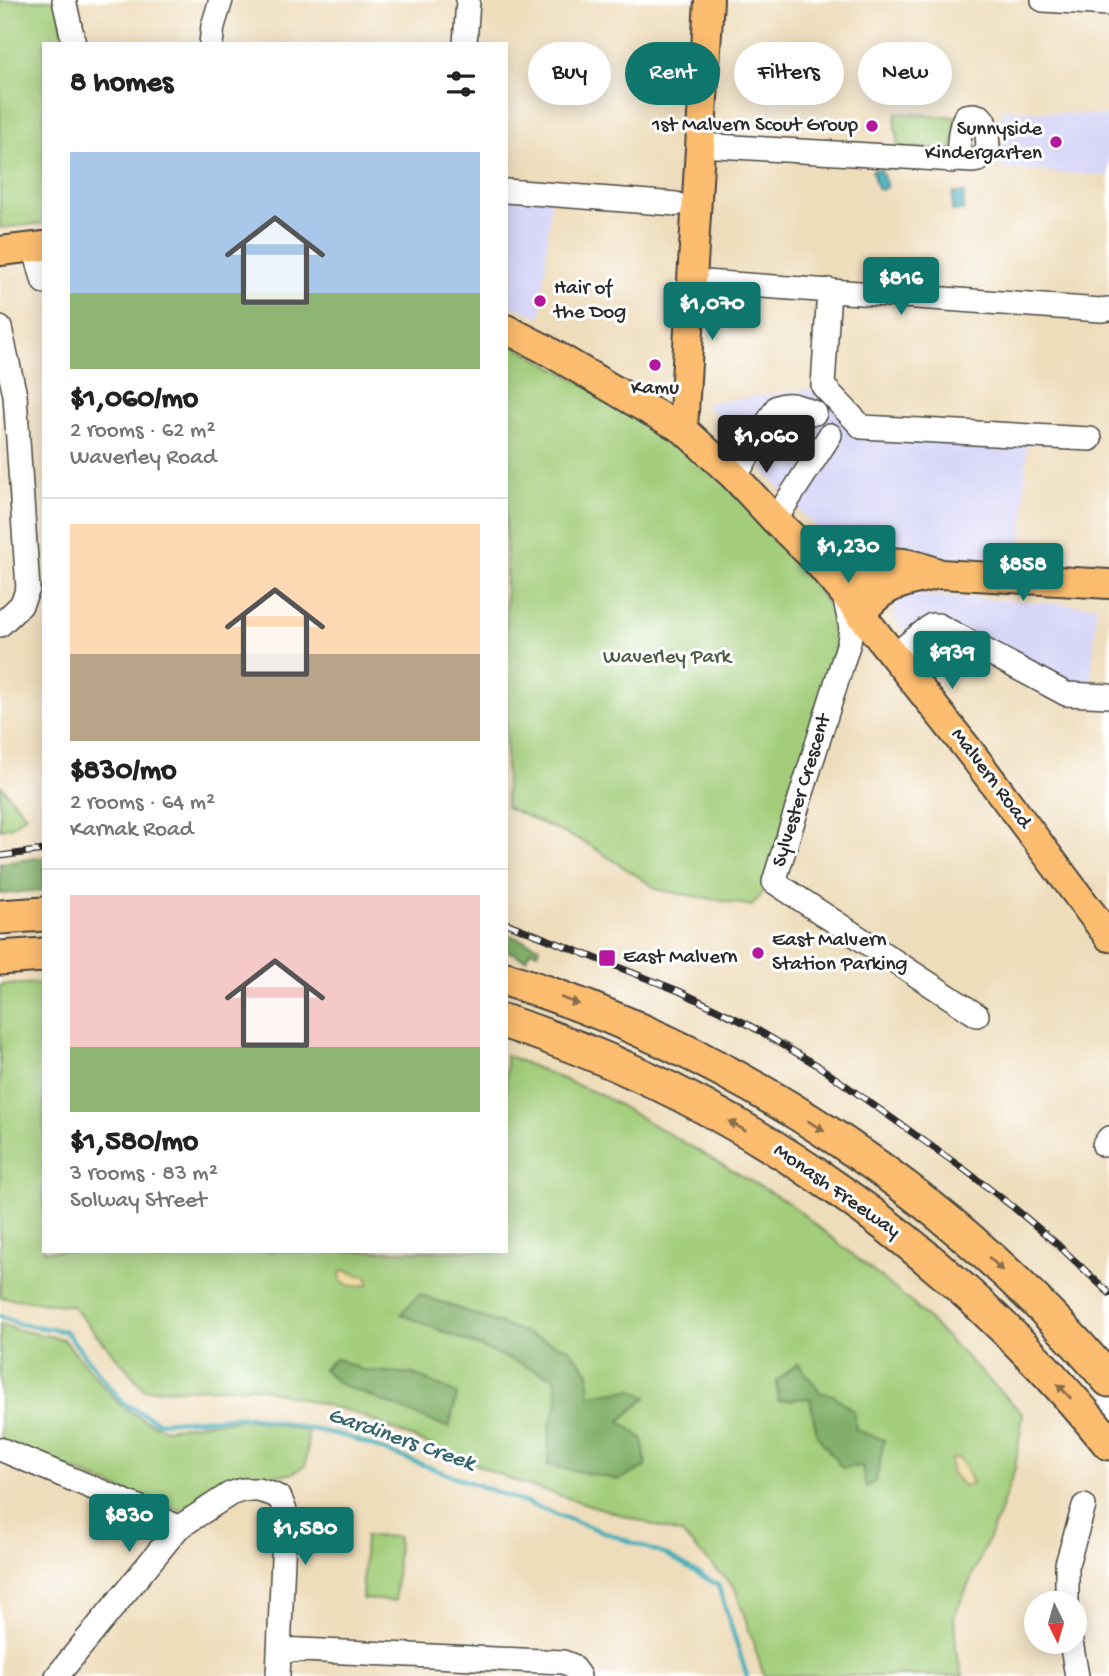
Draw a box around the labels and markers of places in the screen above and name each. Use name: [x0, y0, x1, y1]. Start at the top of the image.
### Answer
place label: 1st Malvern Scout Group: [651, 114, 859, 139]
marker: 1st Malvern Scout Group: [864, 118, 880, 134]
place label: Sunnyside Kindergarten: [925, 118, 1043, 167]
marker: Sunnyside Kindergarten: [1048, 134, 1064, 150]
pin: $816: [860, 258, 942, 317]
place label: Hair of the Dog: [552, 277, 626, 326]
pin: $1,070: [655, 282, 769, 342]
marker: Hair of the Dog: [532, 293, 548, 309]
marker: Kamu: [647, 357, 663, 373]
place label: Kamu: [631, 377, 679, 402]
pin: $1,060: [709, 416, 823, 475]
pin: $1,230: [791, 526, 905, 585]
pin: $858: [982, 544, 1064, 603]
pin: $939: [911, 632, 993, 691]
place label: East Malvern Station Parking: [772, 929, 908, 978]
marker: East Malvern Station Parking: [750, 945, 766, 961]
place label: East Malvern: [623, 946, 737, 971]
marker: East Malvern: [597, 948, 617, 968]
pin: $830: [88, 1494, 170, 1554]
pin: $1,580: [248, 1508, 362, 1567]

